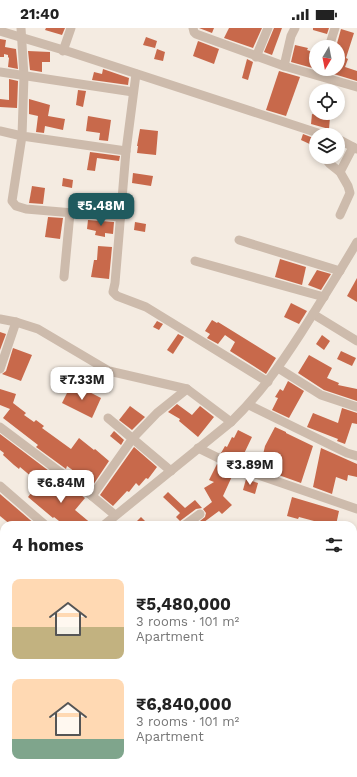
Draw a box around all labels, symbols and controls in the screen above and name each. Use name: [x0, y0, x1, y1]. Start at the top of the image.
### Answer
text: 21:40: [20, 5, 59, 23]
north arrow: [309, 40, 345, 76]
map controls: [309, 40, 345, 164]
button: locate: [309, 84, 345, 120]
button: layers: [309, 128, 345, 164]
pin: ₹5.48M: [68, 193, 134, 227]
text: ₹5.48M: [77, 198, 125, 213]
pin: ₹7.33M: [49, 367, 115, 401]
text: ₹7.33M: [59, 372, 105, 387]
pin: ₹3.89M: [217, 452, 283, 486]
text: ₹3.89M: [226, 457, 274, 472]
pin: ₹6.84M: [28, 470, 94, 504]
text: ₹6.84M: [37, 475, 85, 490]
icon: filters: [323, 534, 345, 556]
text: 4 homes: [12, 535, 83, 555]
text: ₹5,480,000: [136, 594, 231, 614]
icon: home: [44, 595, 92, 643]
text: 3 rooms · 101 m²: [136, 614, 239, 629]
text: Apartment: [136, 629, 204, 644]
text: ₹6,840,000: [136, 694, 232, 714]
icon: home: [44, 695, 92, 743]
text: 3 rooms · 101 m²: [136, 714, 239, 729]
text: Apartment: [136, 729, 204, 744]

